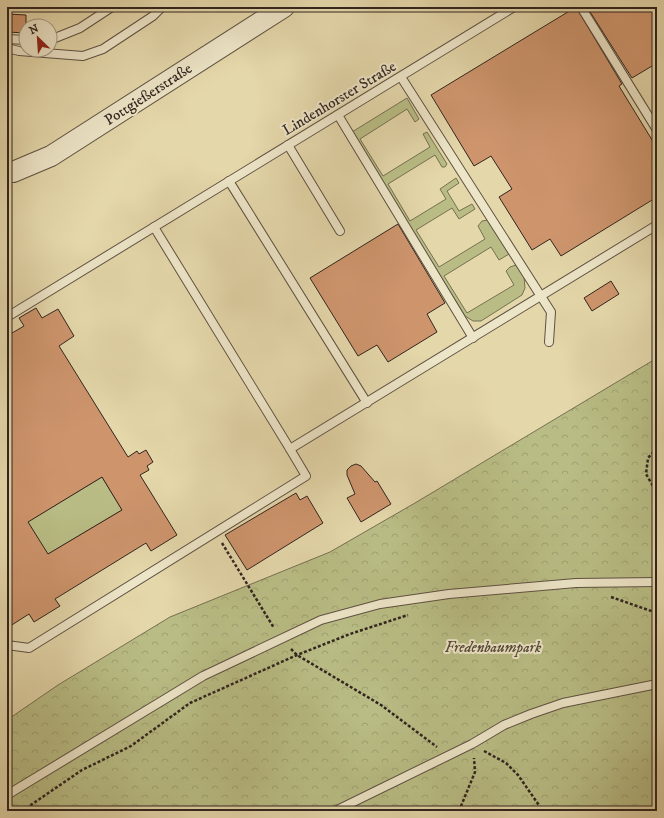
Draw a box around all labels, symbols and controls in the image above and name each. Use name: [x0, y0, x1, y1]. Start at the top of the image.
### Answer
north arrow: [18, 18, 58, 58]
text: N: [27, 22, 41, 38]
street label: Lindenhorster Straße: [279, 57, 400, 140]
street label: Pottgießerstraße: [101, 59, 196, 130]
park label: Fredenbaumpark: [445, 638, 542, 657]

